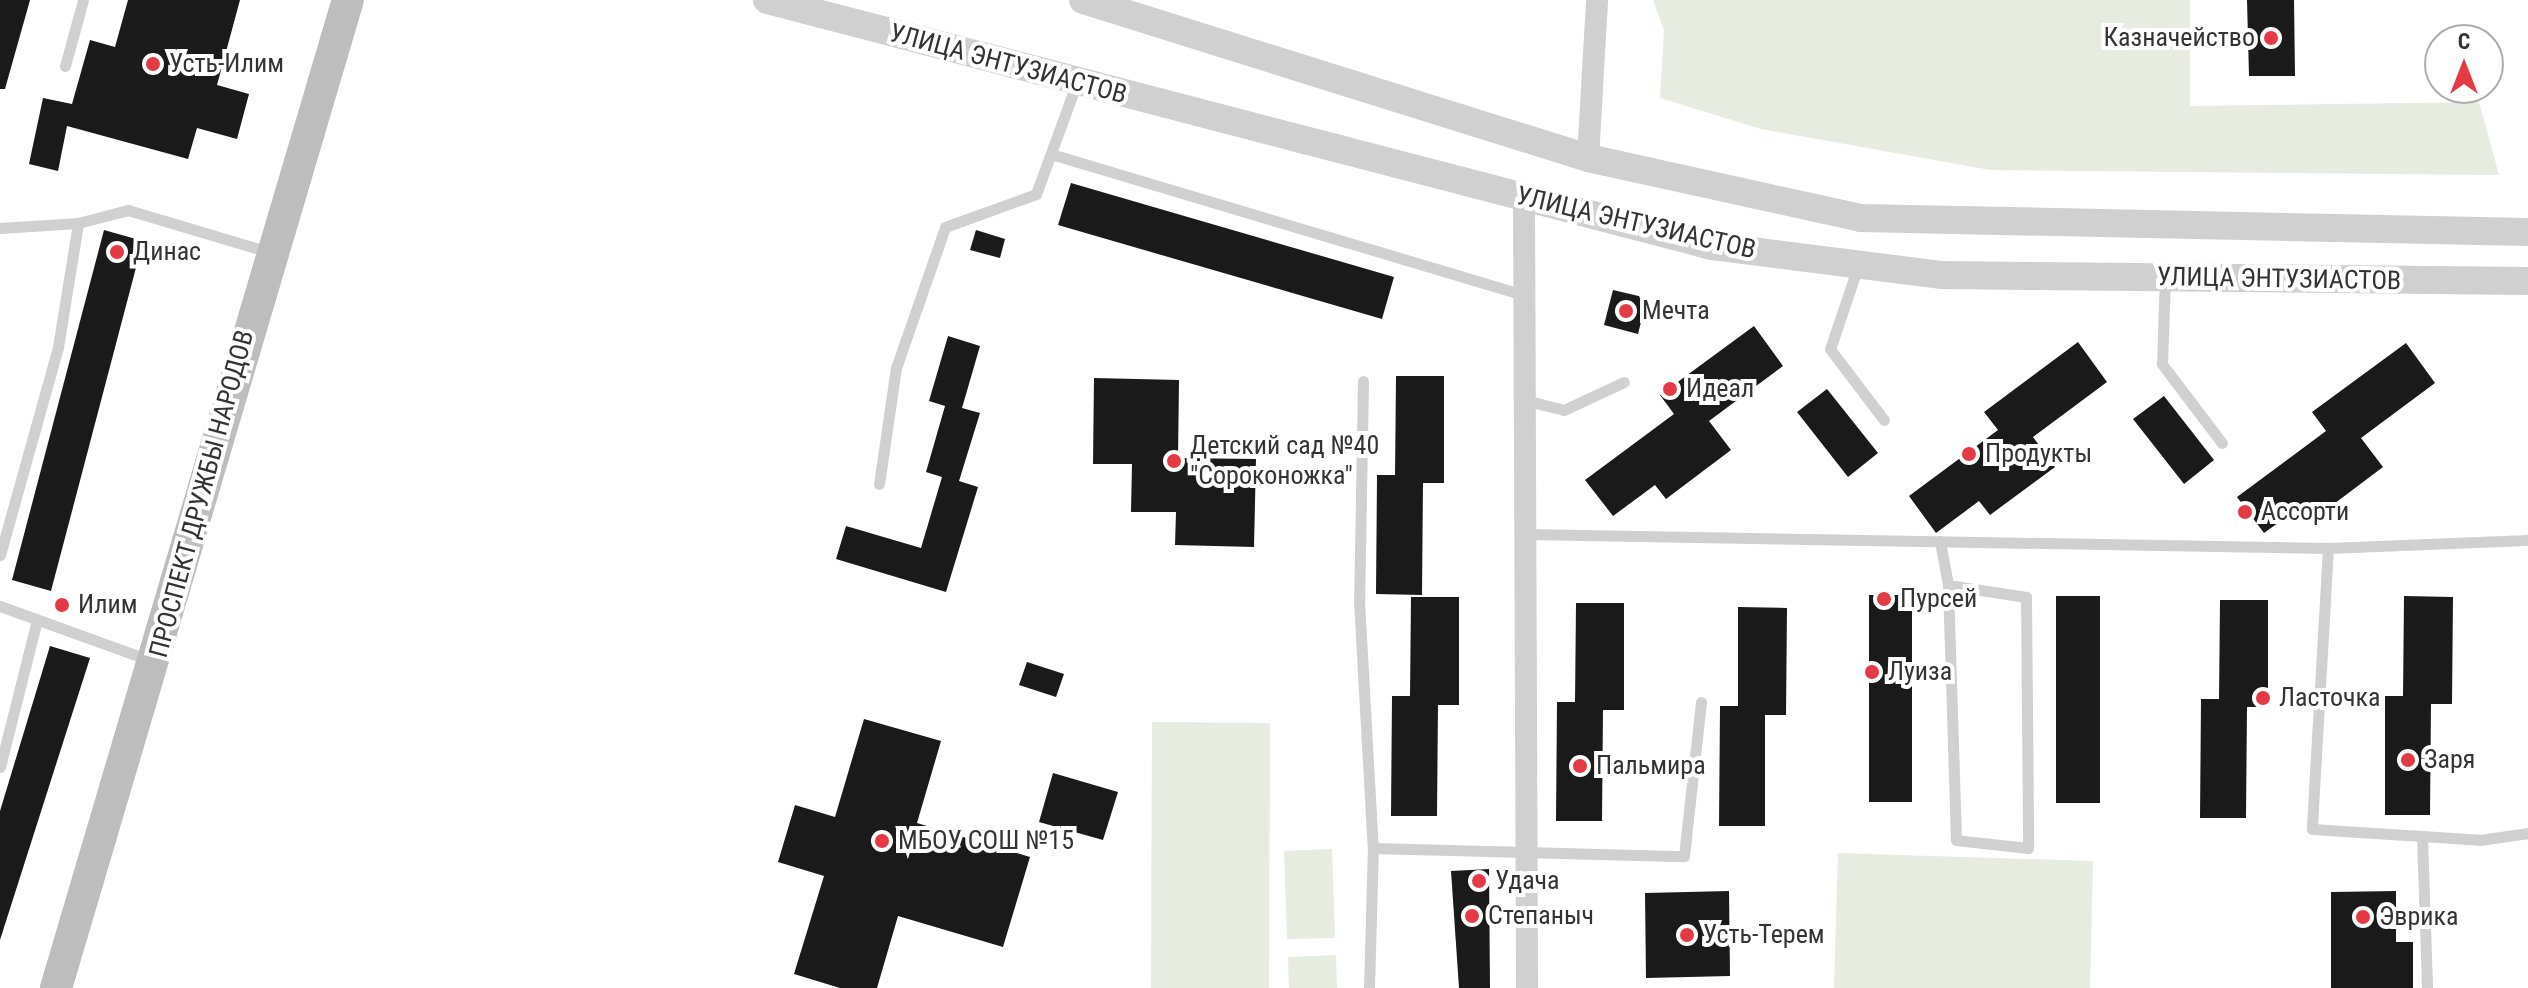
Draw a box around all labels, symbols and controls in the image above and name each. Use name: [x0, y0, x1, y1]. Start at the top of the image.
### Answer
street label: УЛИЦА ЭНТУЗИАСТОВ: [886, 17, 1130, 111]
place label: Казначейство: [2104, 22, 2255, 54]
north arrow: [2424, 24, 2504, 104]
marker: Казначейство: [2262, 29, 2280, 47]
text: С: [2458, 29, 2470, 54]
place label: Усть-Илим: [169, 48, 284, 80]
marker: Усть-Илим: [144, 55, 162, 73]
street label: УЛИЦА ЭНТУЗИАСТОВ: [1513, 180, 1759, 266]
place label: Динас: [133, 236, 201, 268]
marker: Динас: [108, 243, 126, 261]
street label: УЛИЦА ЭНТУЗИАСТОВ: [2157, 261, 2401, 297]
place label: Мечта: [1642, 295, 1710, 327]
marker: Мечта: [1617, 302, 1635, 320]
street label: ПРОСПЕКТ ДРУЖБЫ НАРОДОВ: [143, 327, 261, 661]
place label: Идеал: [1686, 373, 1754, 405]
marker: Идеал: [1661, 380, 1679, 398]
place label: Детский сад №40 "Сороконожка": [1190, 430, 1379, 492]
place label: Продукты: [1985, 438, 2092, 470]
marker: Продукты: [1960, 445, 1978, 463]
marker: Детский сад №40 "Сороконожка": [1165, 452, 1183, 470]
place label: Ассорти: [2261, 496, 2349, 528]
marker: Ассорти: [2236, 503, 2254, 521]
place label: Пурсей: [1900, 583, 1977, 615]
place label: Илим: [78, 589, 138, 621]
marker: Пурсей: [1875, 590, 1893, 608]
marker: Илим: [53, 596, 71, 614]
place label: Луиза: [1888, 656, 1952, 688]
marker: Луиза: [1863, 663, 1881, 681]
place label: Ласточка: [2279, 682, 2380, 714]
marker: Ласточка: [2254, 689, 2272, 707]
place label: Заря: [2424, 744, 2475, 776]
place label: Пальмира: [1596, 750, 1706, 782]
marker: Заря: [2399, 751, 2417, 769]
marker: Пальмира: [1571, 757, 1589, 775]
place label: МБОУ СОШ №15: [898, 825, 1074, 857]
marker: МБОУ СОШ №15: [873, 832, 891, 850]
place label: Удача: [1495, 865, 1560, 897]
marker: Удача: [1470, 872, 1488, 890]
place label: Степаныч: [1488, 900, 1594, 932]
place label: Эврика: [2379, 901, 2458, 933]
marker: Степаныч: [1463, 907, 1481, 925]
marker: Эврика: [2354, 908, 2372, 926]
place label: Усть-Терем: [1703, 919, 1825, 951]
marker: Усть-Терем: [1678, 926, 1696, 944]

